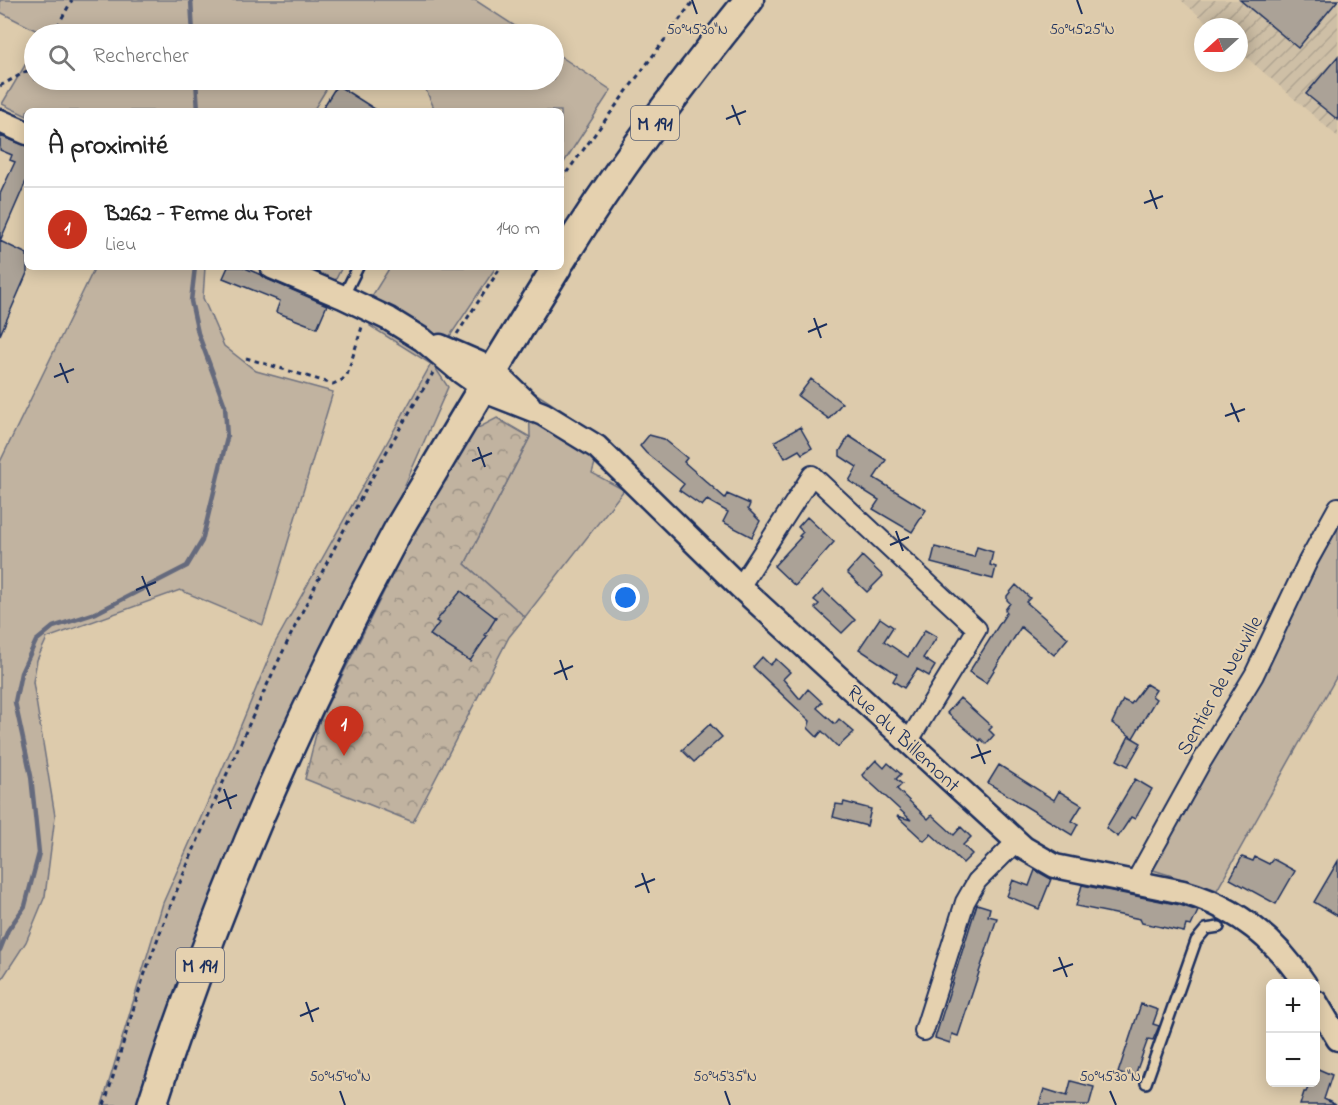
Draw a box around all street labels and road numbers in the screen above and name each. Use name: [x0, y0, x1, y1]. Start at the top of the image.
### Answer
road number: M 191: [631, 106, 679, 140]
street label: Sentier de Neuville: [1170, 610, 1272, 761]
street label: Rue du Billemont: [839, 679, 966, 800]
road number: M 191: [176, 948, 224, 982]

